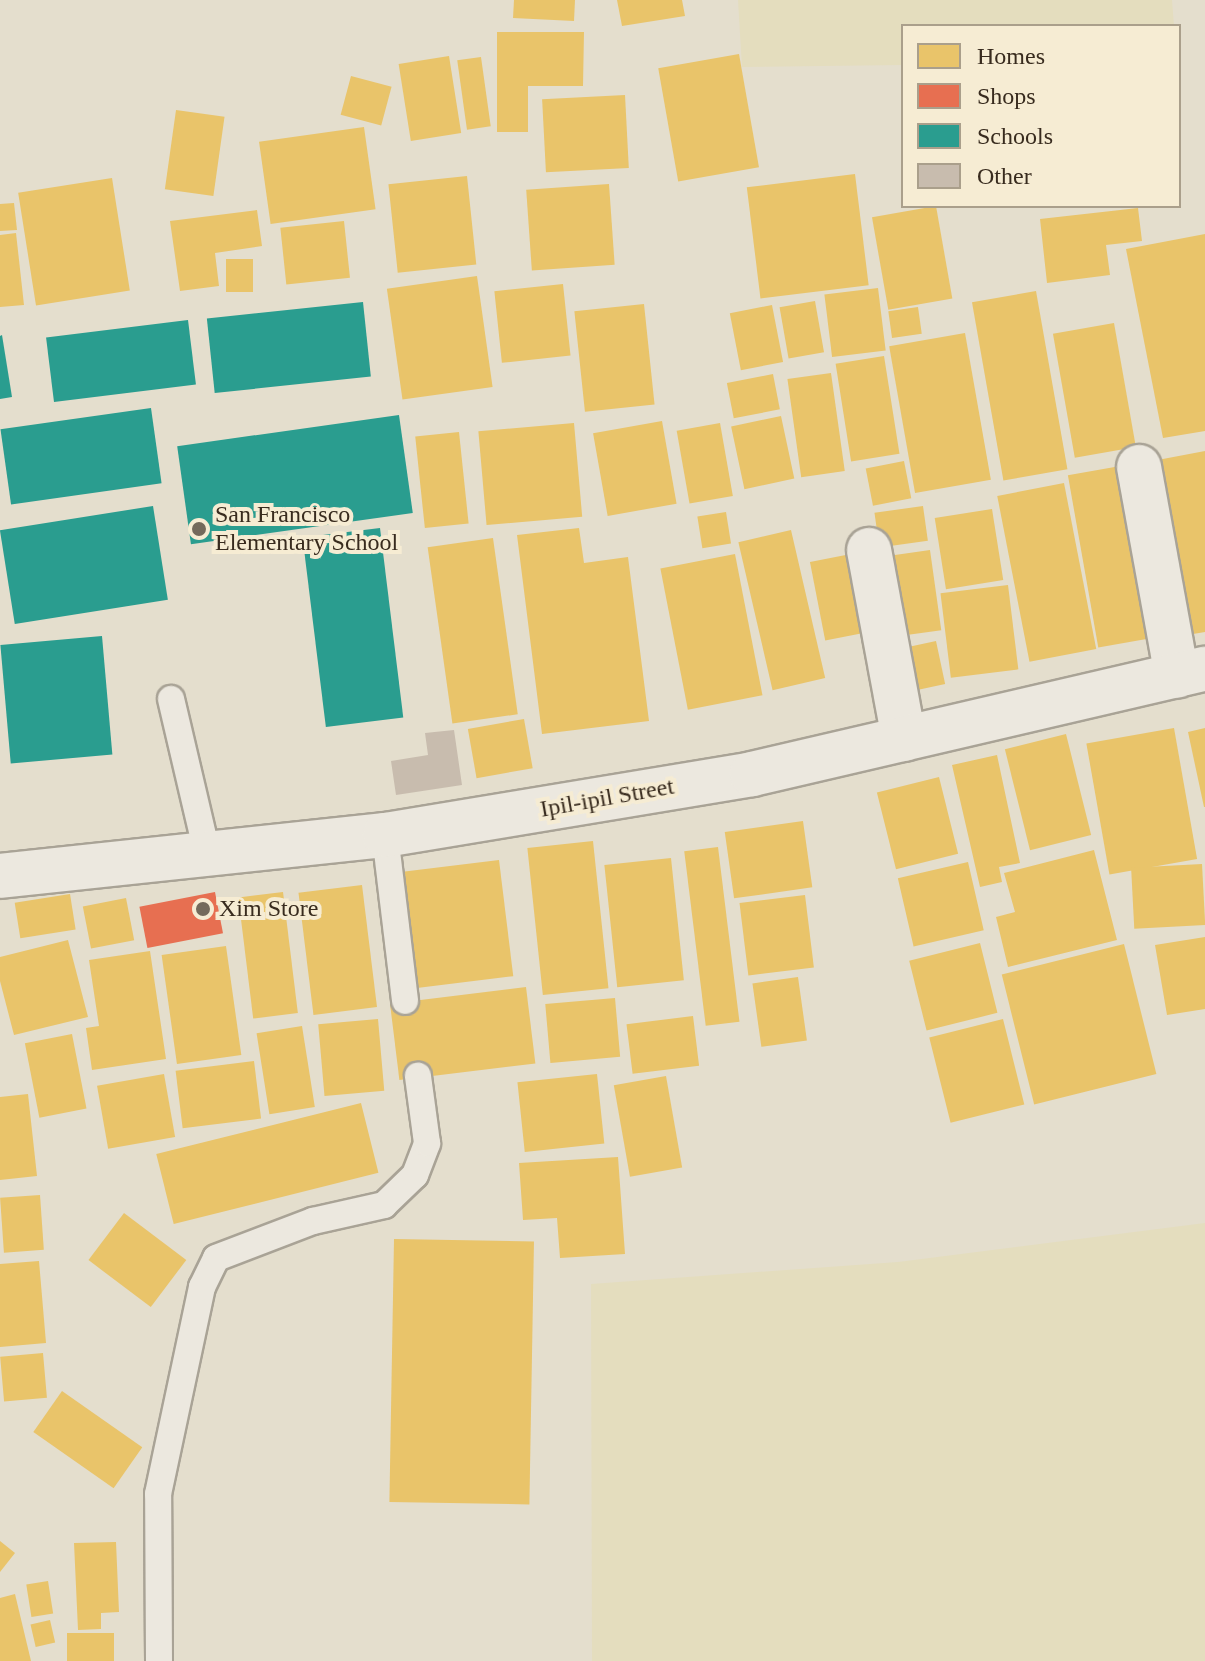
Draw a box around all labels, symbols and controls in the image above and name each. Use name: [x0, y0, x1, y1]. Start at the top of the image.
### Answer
legend: [901, 24, 1181, 208]
text: Homes: [977, 43, 1045, 69]
text: Shops: [977, 83, 1036, 109]
text: Schools: [977, 123, 1053, 149]
text: Other: [977, 163, 1032, 189]
place label: San Francisco Elementary School: [215, 501, 398, 557]
marker: San Francisco Elementary School: [190, 520, 208, 538]
street label: Ipil-ipil Street: [538, 772, 676, 824]
place label: Xim Store: [219, 895, 318, 923]
marker: Xim Store: [194, 900, 212, 918]

